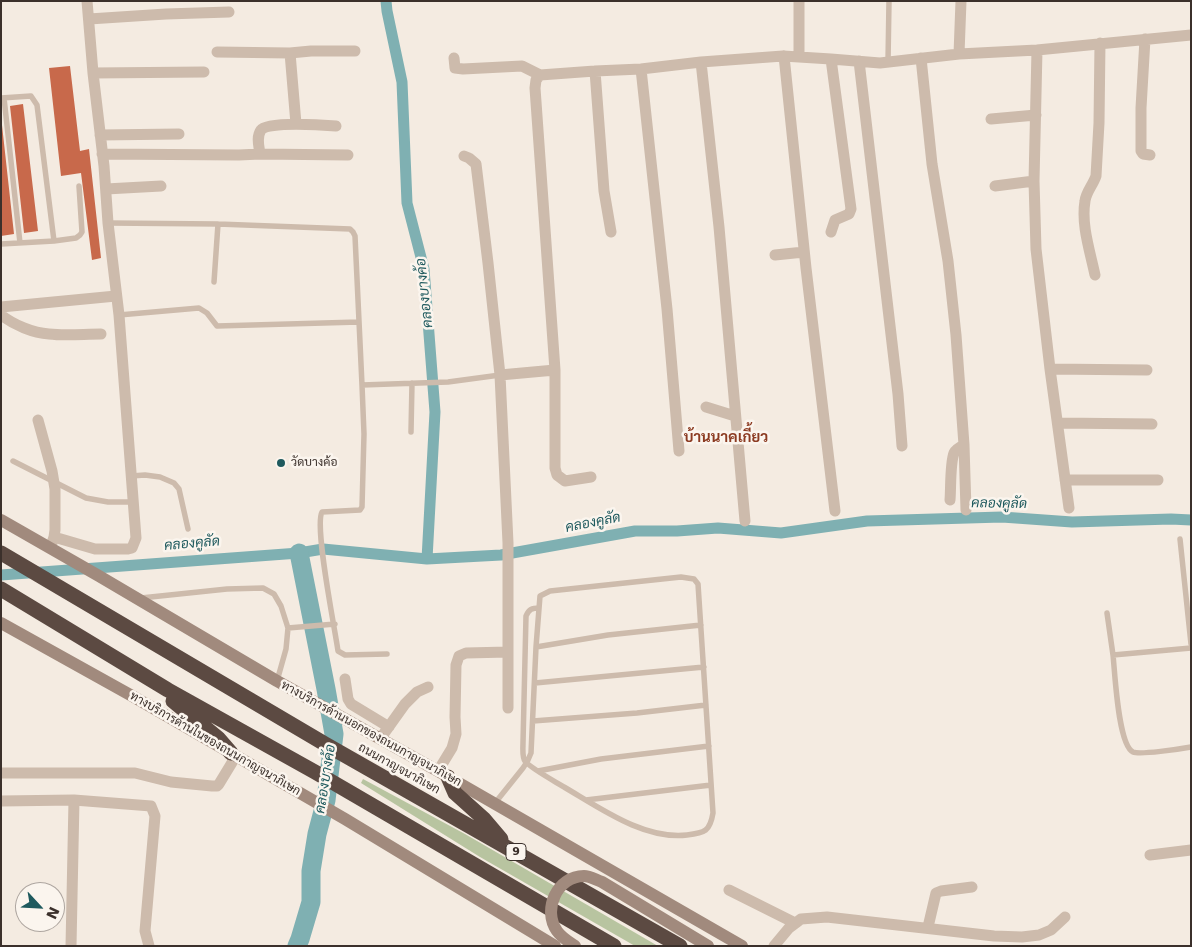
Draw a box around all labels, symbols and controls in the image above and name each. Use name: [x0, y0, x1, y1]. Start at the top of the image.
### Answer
water label: คลองบางค้อ: [413, 257, 437, 329]
district label: บ้านนาคเกี้ยว: [684, 429, 768, 447]
place label: วัดบางค้อ: [291, 456, 338, 470]
marker: วัดบางค้อ: [275, 457, 287, 469]
water label: คลองคูลัด: [971, 495, 1027, 513]
water label: คลองคูลัด: [564, 509, 622, 537]
water label: คลองคูลัด: [163, 533, 221, 555]
street label: ทางบริการด้านนอกของถนนกาญจนาภิเษก: [278, 678, 464, 790]
street label: ทางบริการด้านในของถนนกาญจนาภิเษก: [127, 689, 303, 799]
street label: ถนนกาญจนาภิเษก: [356, 741, 442, 797]
water label: คลองบางค้อ: [312, 743, 340, 815]
road number: 9: [506, 844, 526, 860]
north arrow: [15, 882, 65, 932]
text: N: [43, 904, 62, 922]

